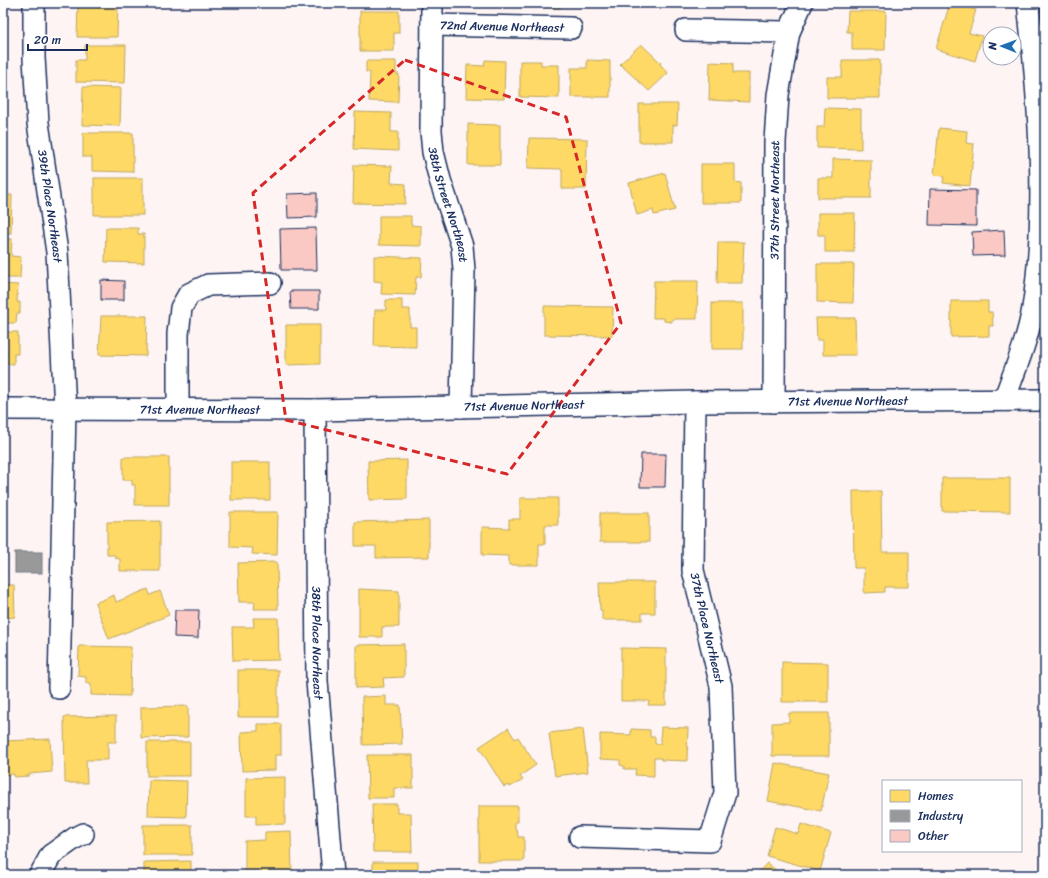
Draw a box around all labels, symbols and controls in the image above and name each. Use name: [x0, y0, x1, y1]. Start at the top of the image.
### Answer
street label: 72nd Avenue Northeast: [440, 14, 565, 39]
scale bar: [28, 26, 87, 52]
north arrow: [982, 26, 1022, 66]
text: 20 m: [34, 29, 61, 51]
text: N: [983, 41, 1002, 51]
street label: 37th Street Northeast: [764, 140, 786, 260]
street label: 38th Street Northeast: [422, 146, 474, 263]
street label: 39th Place Northeast: [31, 148, 69, 264]
street label: 71st Avenue Northeast: [788, 390, 909, 412]
street label: 71st Avenue Northeast: [463, 393, 586, 418]
street label: 71st Avenue Northeast: [140, 398, 261, 421]
street label: 37th Place Northeast: [684, 570, 731, 687]
street label: 38th Place Northeast: [305, 586, 330, 702]
legend: [882, 780, 1022, 852]
text: Homes: [918, 785, 954, 807]
text: Industry: [917, 805, 964, 827]
text: Other: [918, 825, 949, 847]

